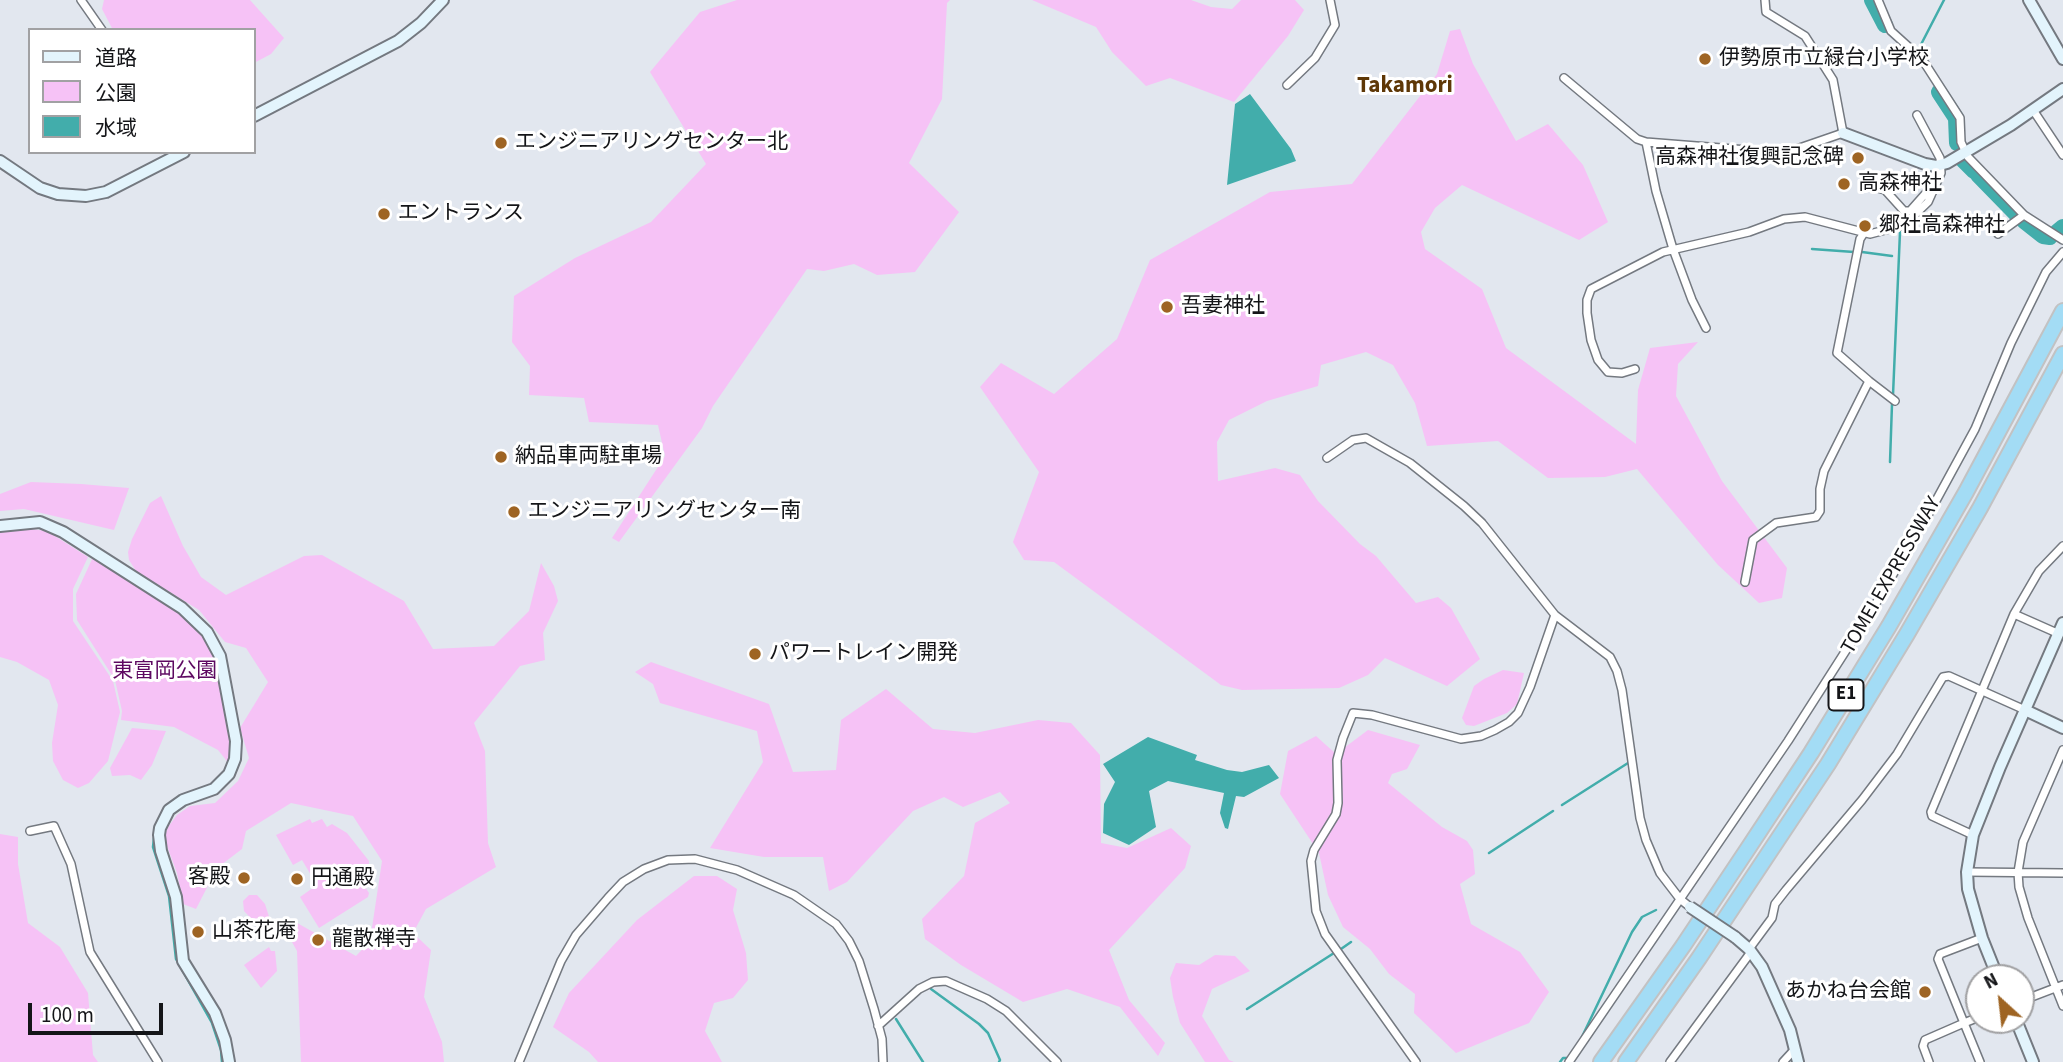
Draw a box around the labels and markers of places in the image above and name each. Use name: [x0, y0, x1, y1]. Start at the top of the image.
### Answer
place label: 伊勢原市立緑台小学校: [1719, 46, 1929, 72]
marker: 伊勢原市立緑台小学校: [1697, 51, 1713, 67]
place label: エンジニアリングセンター北: [515, 130, 788, 156]
marker: エンジニアリングセンター北: [493, 135, 509, 151]
place label: 高森神社復興記念碑: [1655, 145, 1844, 171]
marker: 高森神社復興記念碑: [1850, 150, 1866, 166]
place label: 高森神社: [1858, 171, 1942, 197]
marker: 高森神社: [1836, 176, 1852, 192]
place label: エントランス: [398, 201, 524, 227]
marker: エントランス: [376, 206, 392, 222]
place label: 郷社高森神社: [1879, 213, 2005, 239]
marker: 郷社高森神社: [1857, 218, 1873, 234]
place label: 吾妻神社: [1181, 294, 1265, 320]
marker: 吾妻神社: [1159, 299, 1175, 315]
place label: 納品車両駐車場: [515, 444, 662, 470]
marker: 納品車両駐車場: [493, 449, 509, 465]
place label: エンジニアリングセンター南: [528, 499, 801, 525]
marker: エンジニアリングセンター南: [506, 504, 522, 520]
place label: パワートレイン開発: [769, 641, 958, 667]
marker: パワートレイン開発: [747, 646, 763, 662]
place label: 客殿: [188, 865, 230, 891]
place label: 円通殿: [311, 866, 374, 892]
marker: 客殿: [236, 870, 252, 886]
marker: 円通殿: [289, 871, 305, 887]
place label: 山茶花庵: [212, 919, 296, 945]
marker: 山茶花庵: [190, 924, 206, 940]
place label: 龍散禅寺: [332, 927, 416, 953]
marker: 龍散禅寺: [310, 932, 326, 948]
place label: あかね台会館: [1785, 979, 1911, 1005]
marker: あかね台会館: [1917, 984, 1933, 1000]

